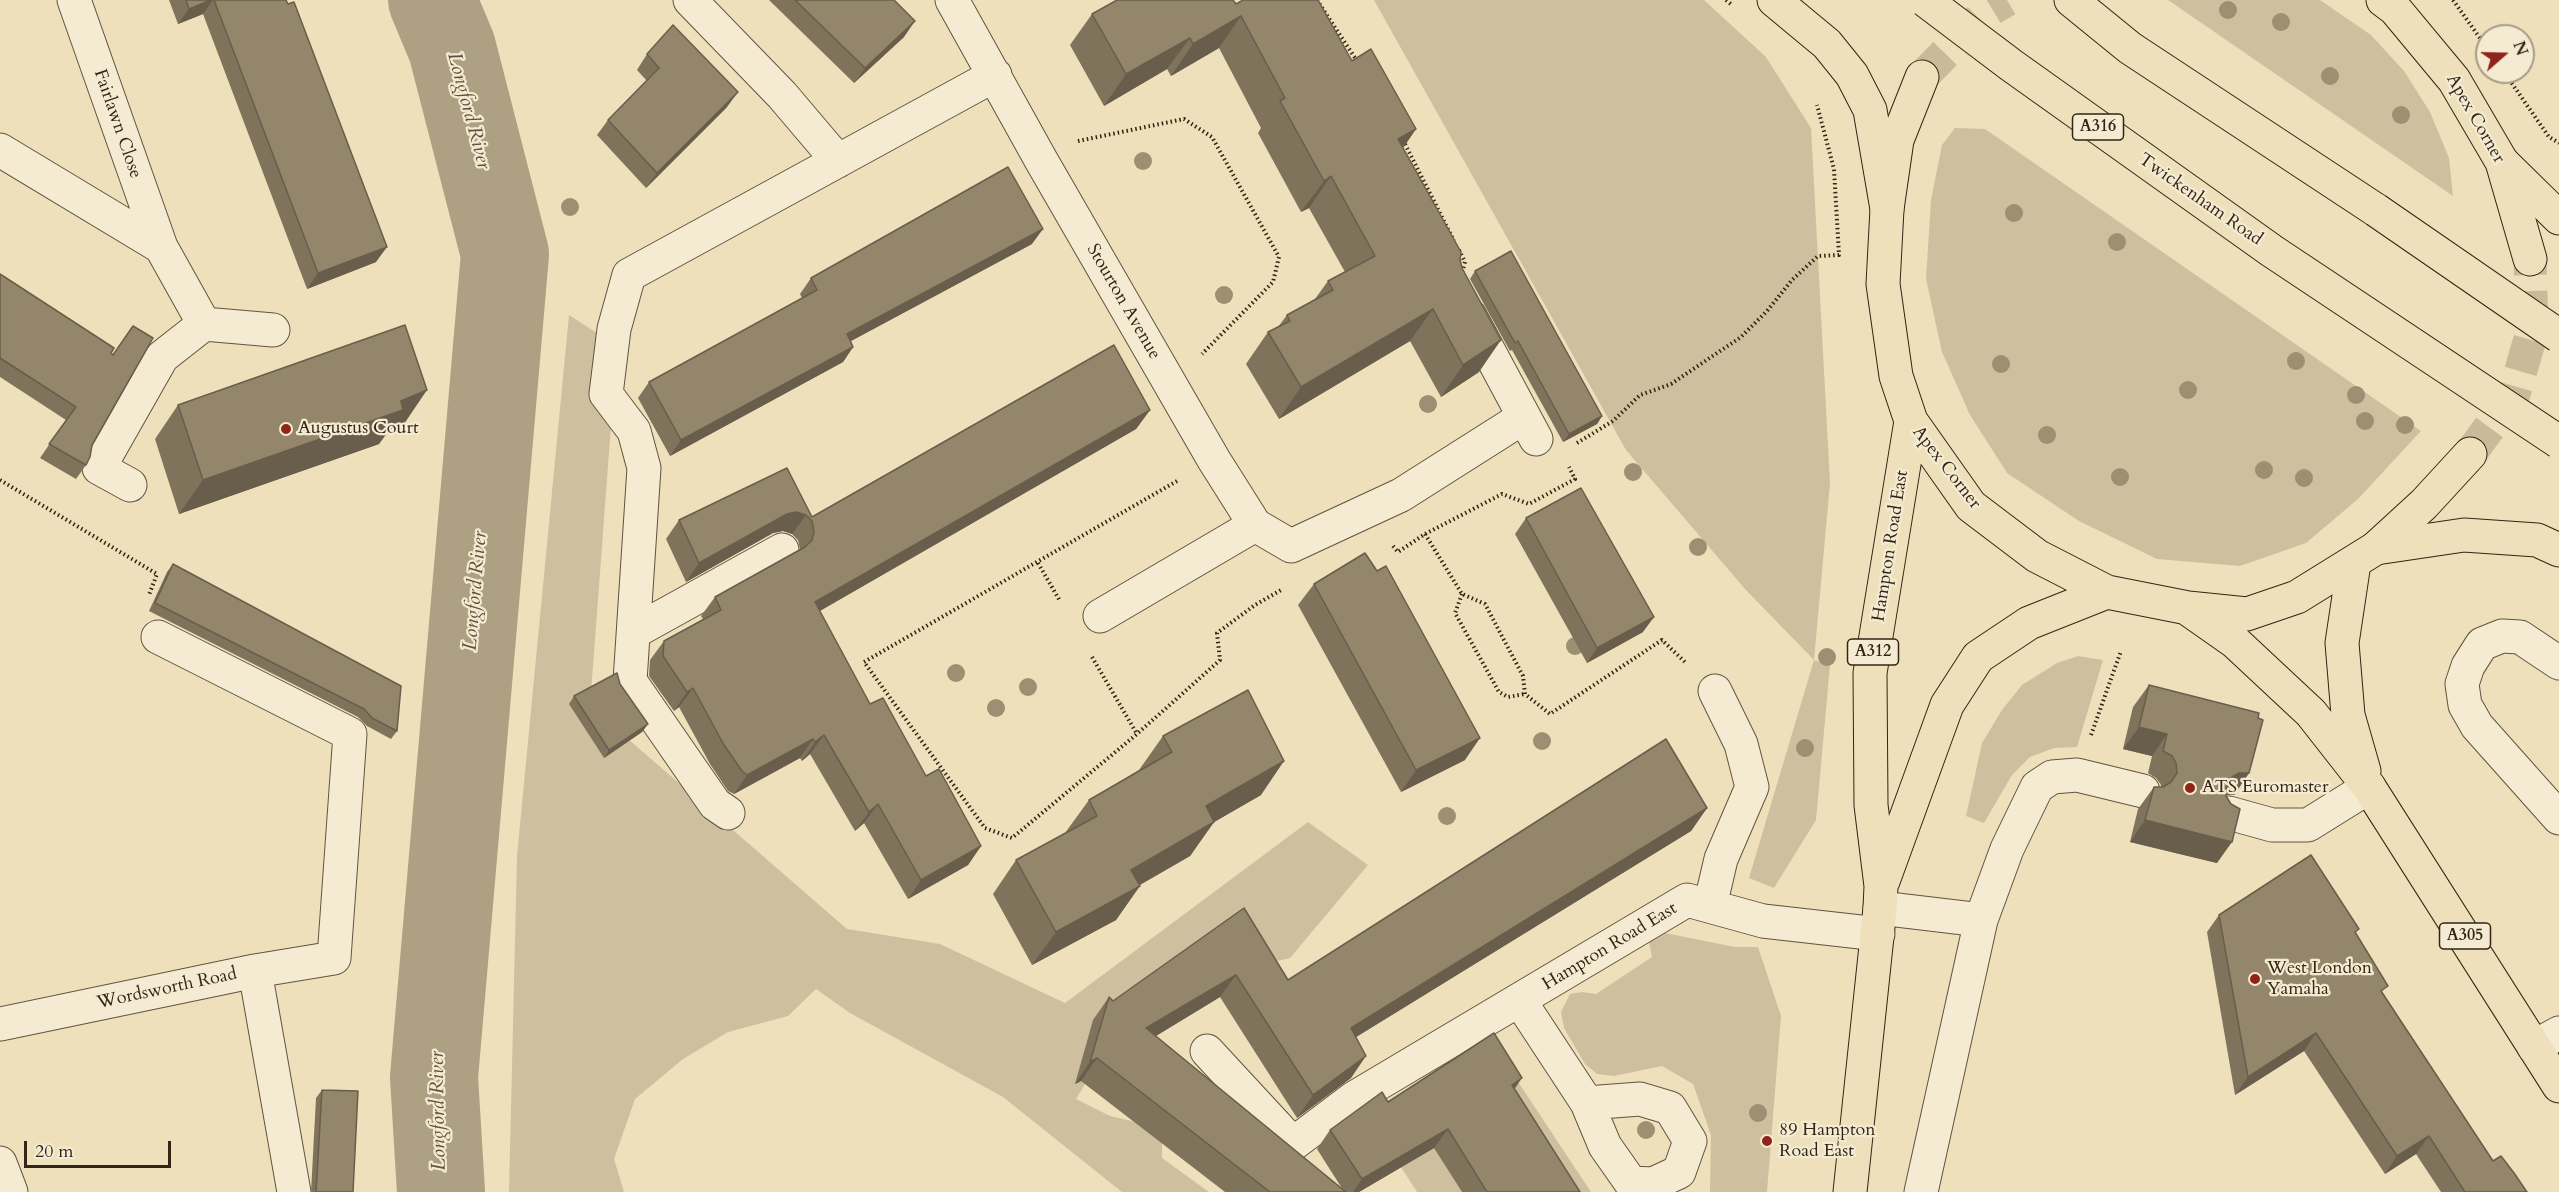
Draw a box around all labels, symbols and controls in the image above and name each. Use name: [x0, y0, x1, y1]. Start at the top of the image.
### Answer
north arrow: [2475, 24, 2535, 84]
text: N: [2507, 38, 2533, 59]
water label: Longford River: [441, 50, 495, 172]
street label: Fairlawn Close: [88, 67, 146, 181]
street label: Apex Corner: [2441, 71, 2509, 167]
road number: A316: [2072, 114, 2124, 140]
street label: Twickenham Road: [2134, 149, 2266, 251]
street label: Stourton Avenue: [1081, 240, 1165, 364]
place label: Augustus Court: [298, 418, 419, 440]
marker: Augustus Court: [279, 422, 293, 436]
street label: Apex Corner: [1907, 422, 1985, 514]
street label: Hampton Road East: [1868, 469, 1914, 623]
water label: Longford River: [459, 530, 493, 652]
road number: A312: [1848, 639, 1898, 665]
place label: ATS Euromaster: [2202, 777, 2329, 799]
marker: ATS Euromaster: [2183, 781, 2197, 795]
street label: Hampton Road East: [1539, 898, 1681, 996]
road number: A305: [2440, 923, 2490, 949]
place label: West London Yamaha: [2267, 958, 2372, 1000]
street label: Wordsworth Road: [95, 964, 239, 1014]
marker: West London Yamaha: [2248, 972, 2262, 986]
water label: Longford River: [426, 1051, 452, 1171]
place label: 89 Hampton Road East: [1779, 1120, 1876, 1162]
scale bar: [27, 1129, 174, 1167]
marker: 89 Hampton Road East: [1760, 1134, 1774, 1148]
text: 20 m: [35, 1139, 74, 1164]

